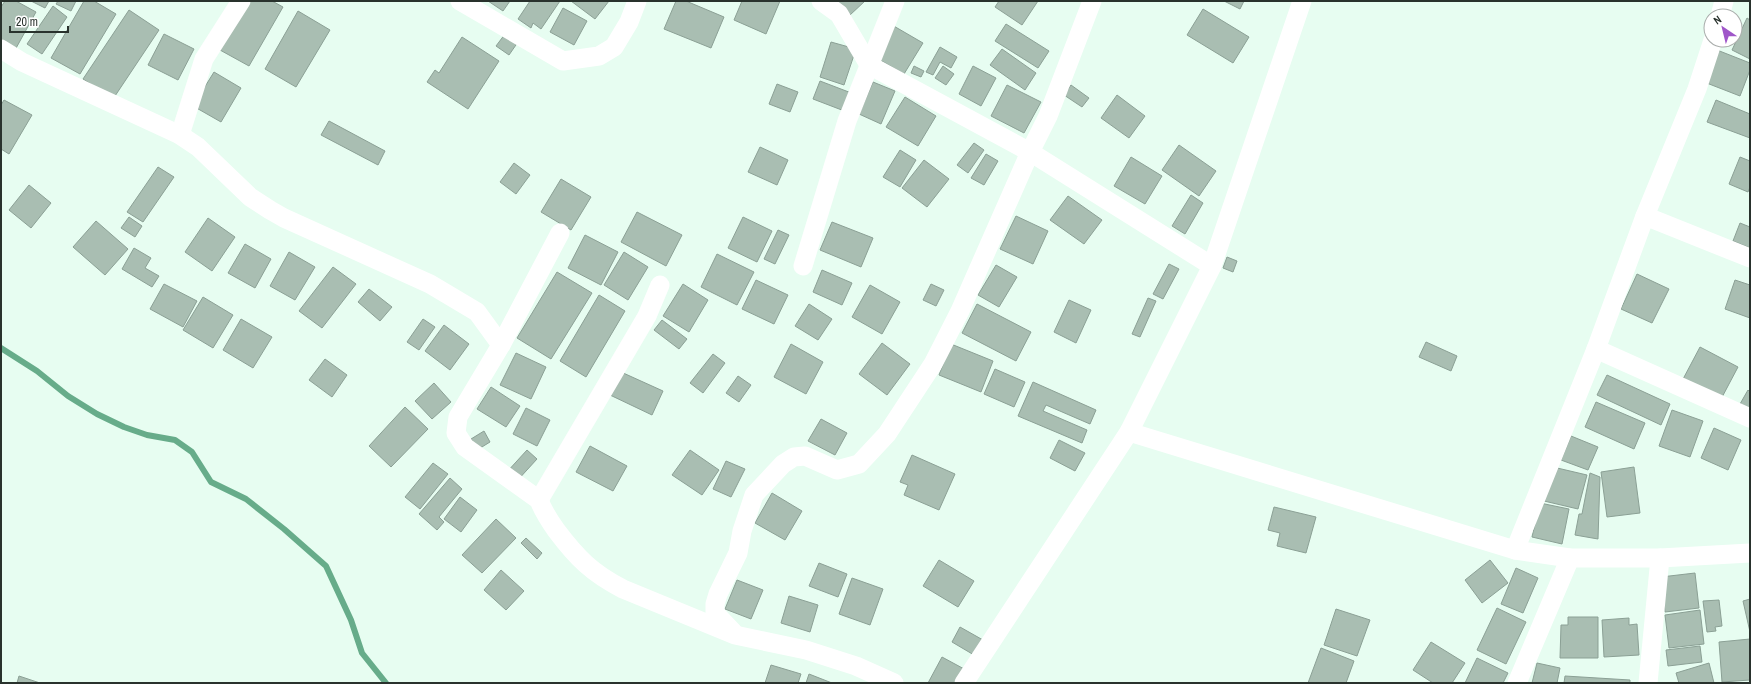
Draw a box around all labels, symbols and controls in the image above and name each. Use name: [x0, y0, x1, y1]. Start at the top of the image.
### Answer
scale bar: [10, 8, 68, 34]
north arrow: [1703, 8, 1743, 48]
text: N: [1711, 12, 1724, 27]
text: 20 m: [16, 14, 38, 30]

